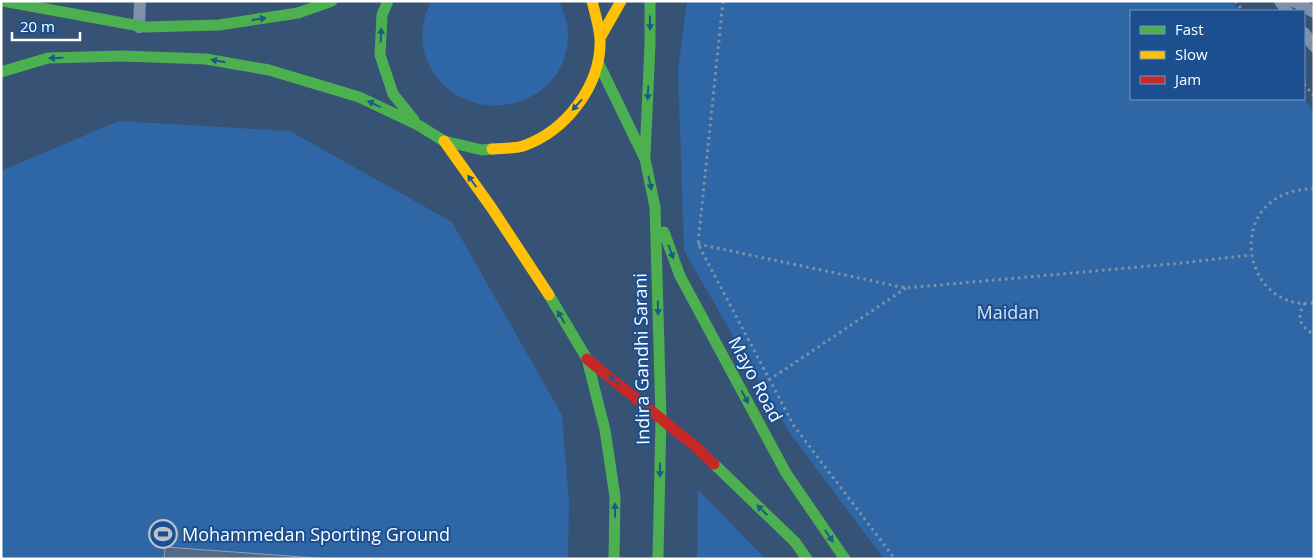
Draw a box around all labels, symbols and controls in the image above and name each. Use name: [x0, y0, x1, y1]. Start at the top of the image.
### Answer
scale bar: [12, 10, 80, 42]
legend: [1130, 10, 1305, 100]
one-way arrow: [251, 15, 267, 23]
one-way arrow: [646, 15, 654, 31]
text: 20 m: [20, 16, 55, 36]
text: Fast: [1175, 19, 1204, 39]
one-way arrow: [378, 26, 386, 42]
text: Slow: [1175, 44, 1208, 64]
one-way arrow: [47, 55, 63, 63]
one-way arrow: [209, 57, 225, 65]
text: Jam: [1173, 69, 1201, 89]
one-way arrow: [644, 86, 652, 102]
one-way arrow: [572, 99, 583, 112]
one-way arrow: [367, 100, 381, 108]
one-way arrow: [467, 175, 478, 188]
one-way arrow: [646, 176, 654, 192]
one-way arrow: [668, 245, 675, 260]
street label: Indira Gandhi Sarani: [628, 273, 654, 445]
one-way arrow: [654, 300, 662, 316]
park label: Maidan: [977, 300, 1039, 324]
one-way arrow: [557, 310, 566, 324]
street label: Mayo Road: [723, 332, 789, 426]
one-way arrow: [608, 375, 621, 386]
one-way arrow: [741, 390, 749, 404]
one-way arrow: [656, 463, 664, 479]
one-way arrow: [611, 502, 619, 518]
one-way arrow: [756, 505, 768, 517]
sports icon: Mohammedan Sporting Ground: [148, 519, 178, 549]
place label: Mohammedan Sporting Ground: [182, 522, 450, 546]
one-way arrow: [824, 529, 834, 543]

